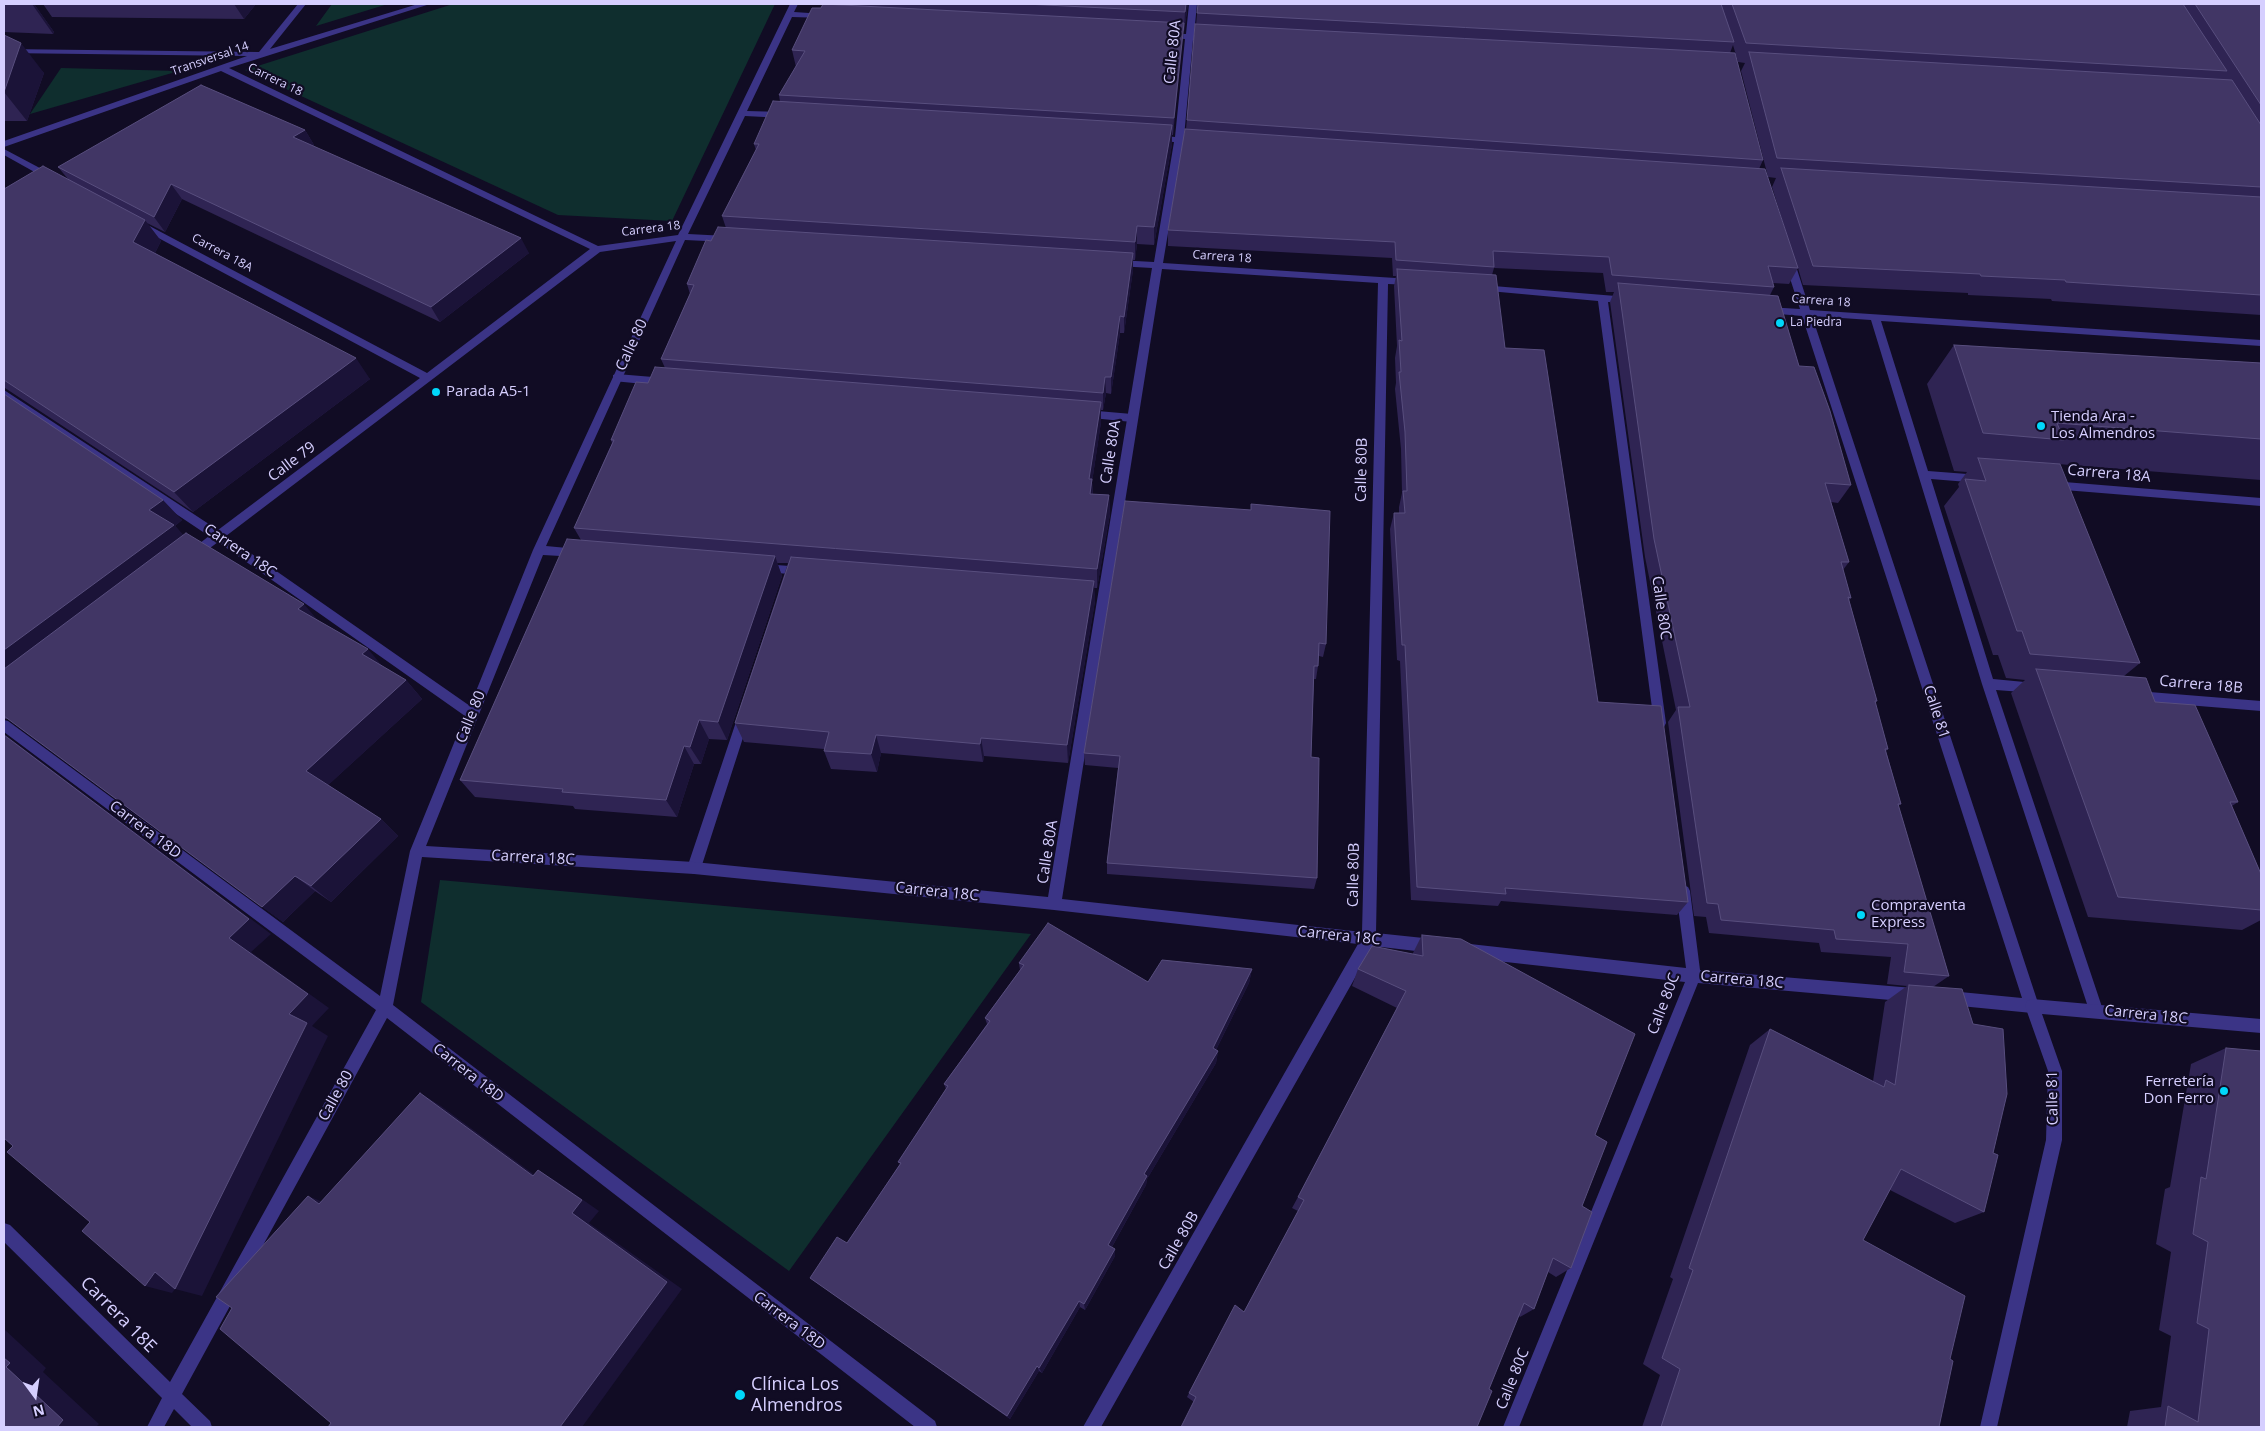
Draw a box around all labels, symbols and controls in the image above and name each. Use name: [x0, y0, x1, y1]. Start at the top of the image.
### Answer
street label: Calle 80A: [1161, 19, 1185, 85]
street label: Transversal 14: [169, 39, 251, 79]
street label: Carrera 18: [245, 61, 305, 99]
street label: Carrera 18: [621, 218, 681, 240]
street label: Carrera 18A: [189, 231, 255, 275]
street label: Carrera 18: [1192, 248, 1252, 266]
street label: Carrera 18: [1791, 292, 1851, 310]
street label: Calle 80: [612, 316, 652, 374]
place label: La Piedra: [1790, 316, 1842, 330]
marker: La Piedra: [1774, 317, 1786, 329]
place label: Parada A5-1: [446, 383, 531, 401]
marker: Parada A5-1: [430, 386, 442, 398]
place label: Tienda Ara - Los Almendros: [2051, 408, 2155, 443]
street label: Calle 80A: [1097, 419, 1125, 485]
marker: Tienda Ara - Los Almendros: [2035, 420, 2047, 432]
street label: Calle 79: [265, 438, 319, 486]
street label: Calle 80B: [1352, 438, 1372, 502]
street label: Carrera 18A: [2067, 461, 2151, 487]
street label: Carrera 18C: [200, 520, 280, 582]
street label: Calle 80C: [1648, 575, 1674, 641]
street label: Carrera 18B: [2159, 672, 2243, 698]
street label: Calle 81: [1919, 683, 1953, 741]
street label: Calle 80: [452, 688, 490, 746]
street label: Carrera 18D: [106, 797, 184, 863]
street label: Calle 80A: [1034, 819, 1062, 885]
street label: Calle 80B: [1344, 843, 1364, 907]
street label: Carrera 18C: [491, 847, 575, 869]
street label: Carrera 18C: [895, 879, 979, 905]
place label: Compraventa Express: [1871, 897, 1966, 932]
marker: Compraventa Express: [1855, 909, 1867, 921]
street label: Carrera 18C: [1297, 923, 1381, 949]
street label: Carrera 18C: [1700, 967, 1784, 993]
street label: Calle 80C: [1644, 971, 1684, 1037]
street label: Carrera 18C: [2104, 1002, 2188, 1028]
street label: Carrera 18D: [429, 1040, 507, 1106]
street label: Calle 80: [315, 1068, 357, 1124]
street label: Calle 81: [2044, 1070, 2062, 1126]
place label: Ferretería Don Ferro: [2144, 1073, 2214, 1108]
marker: Ferretería Don Ferro: [2218, 1085, 2230, 1097]
street label: Calle 80B: [1155, 1209, 1203, 1273]
street label: Carrera 18E: [75, 1272, 161, 1358]
street label: Carrera 18D: [750, 1288, 828, 1354]
street label: Calle 80C: [1493, 1346, 1533, 1412]
north arrow: [10, 1371, 60, 1421]
place label: Clínica Los Almendros: [751, 1374, 843, 1416]
marker: Clínica Los Almendros: [733, 1388, 747, 1402]
text: N: [31, 1400, 47, 1422]

